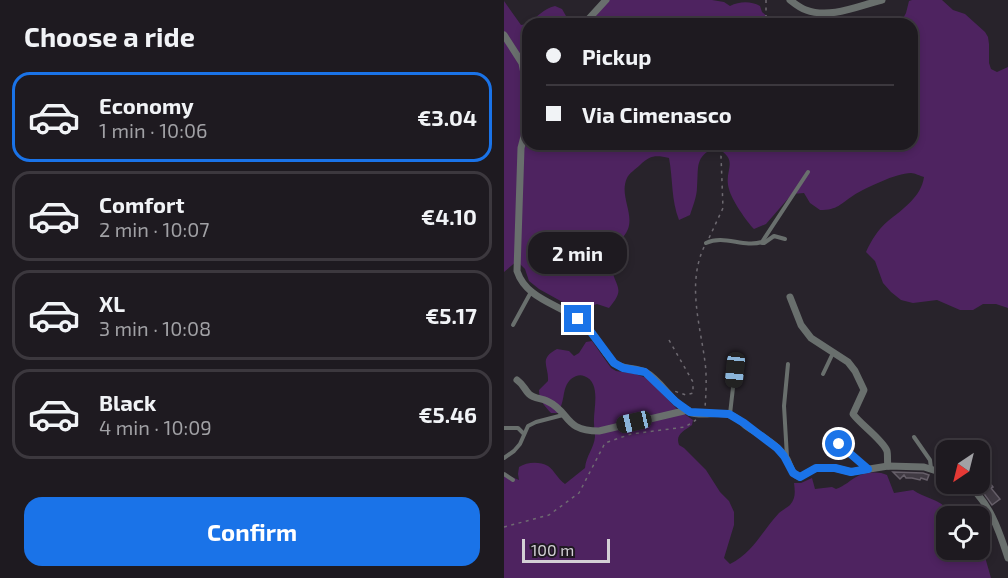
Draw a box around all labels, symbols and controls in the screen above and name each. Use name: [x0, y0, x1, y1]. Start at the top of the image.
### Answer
text: Choose a ride: [24, 20, 195, 52]
text: Pickup: [582, 43, 651, 69]
icon: car: [27, 90, 81, 144]
text: Economy: [99, 92, 194, 118]
text: Via Cimenasco: [582, 101, 732, 127]
text: €3.04: [417, 104, 477, 130]
text: 1 min · 10:06: [99, 118, 207, 142]
icon: car: [27, 189, 81, 243]
text: Comfort: [99, 191, 184, 217]
text: €4.10: [421, 203, 477, 229]
text: 2 min · 10:07: [99, 217, 209, 241]
callout: 2 min: [529, 232, 628, 274]
text: 2 min: [552, 241, 603, 265]
icon: car: [27, 288, 81, 342]
text: XL: [99, 290, 125, 316]
text: €5.17: [425, 302, 477, 328]
route end: [564, 305, 591, 332]
text: 3 min · 10:08: [99, 316, 211, 340]
car: [724, 351, 746, 389]
icon: car: [27, 387, 81, 441]
text: Black: [99, 389, 156, 415]
text: €5.46: [418, 401, 477, 427]
car: [614, 409, 654, 435]
text: 4 min · 10:09: [99, 415, 212, 439]
route start: [825, 430, 852, 457]
north arrow: [936, 440, 990, 494]
map controls: [936, 440, 990, 560]
button: Confirm: [24, 497, 480, 566]
button: locate: [936, 506, 990, 560]
scale bar: [522, 536, 610, 564]
text: 100 m: [531, 540, 574, 559]

